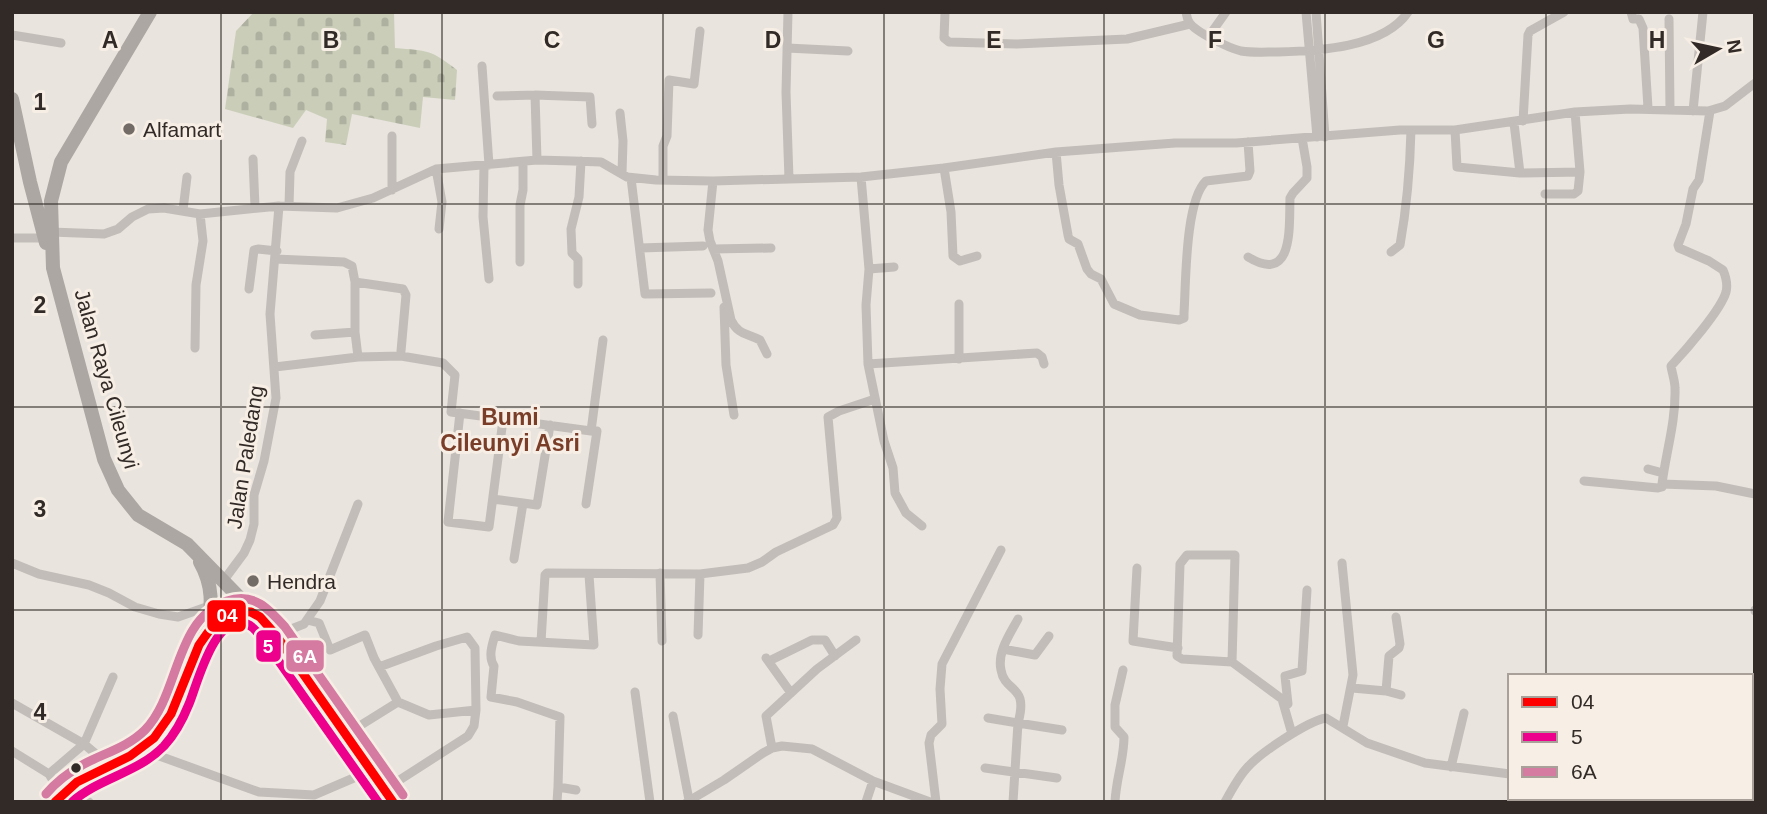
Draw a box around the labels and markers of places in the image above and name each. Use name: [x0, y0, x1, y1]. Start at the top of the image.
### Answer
place label: Alfamart: [143, 118, 221, 141]
marker: Alfamart: [121, 121, 137, 137]
place label: Hendra: [267, 570, 336, 593]
marker: Hendra: [245, 573, 261, 589]
unlabelled marker: [69, 761, 83, 775]

